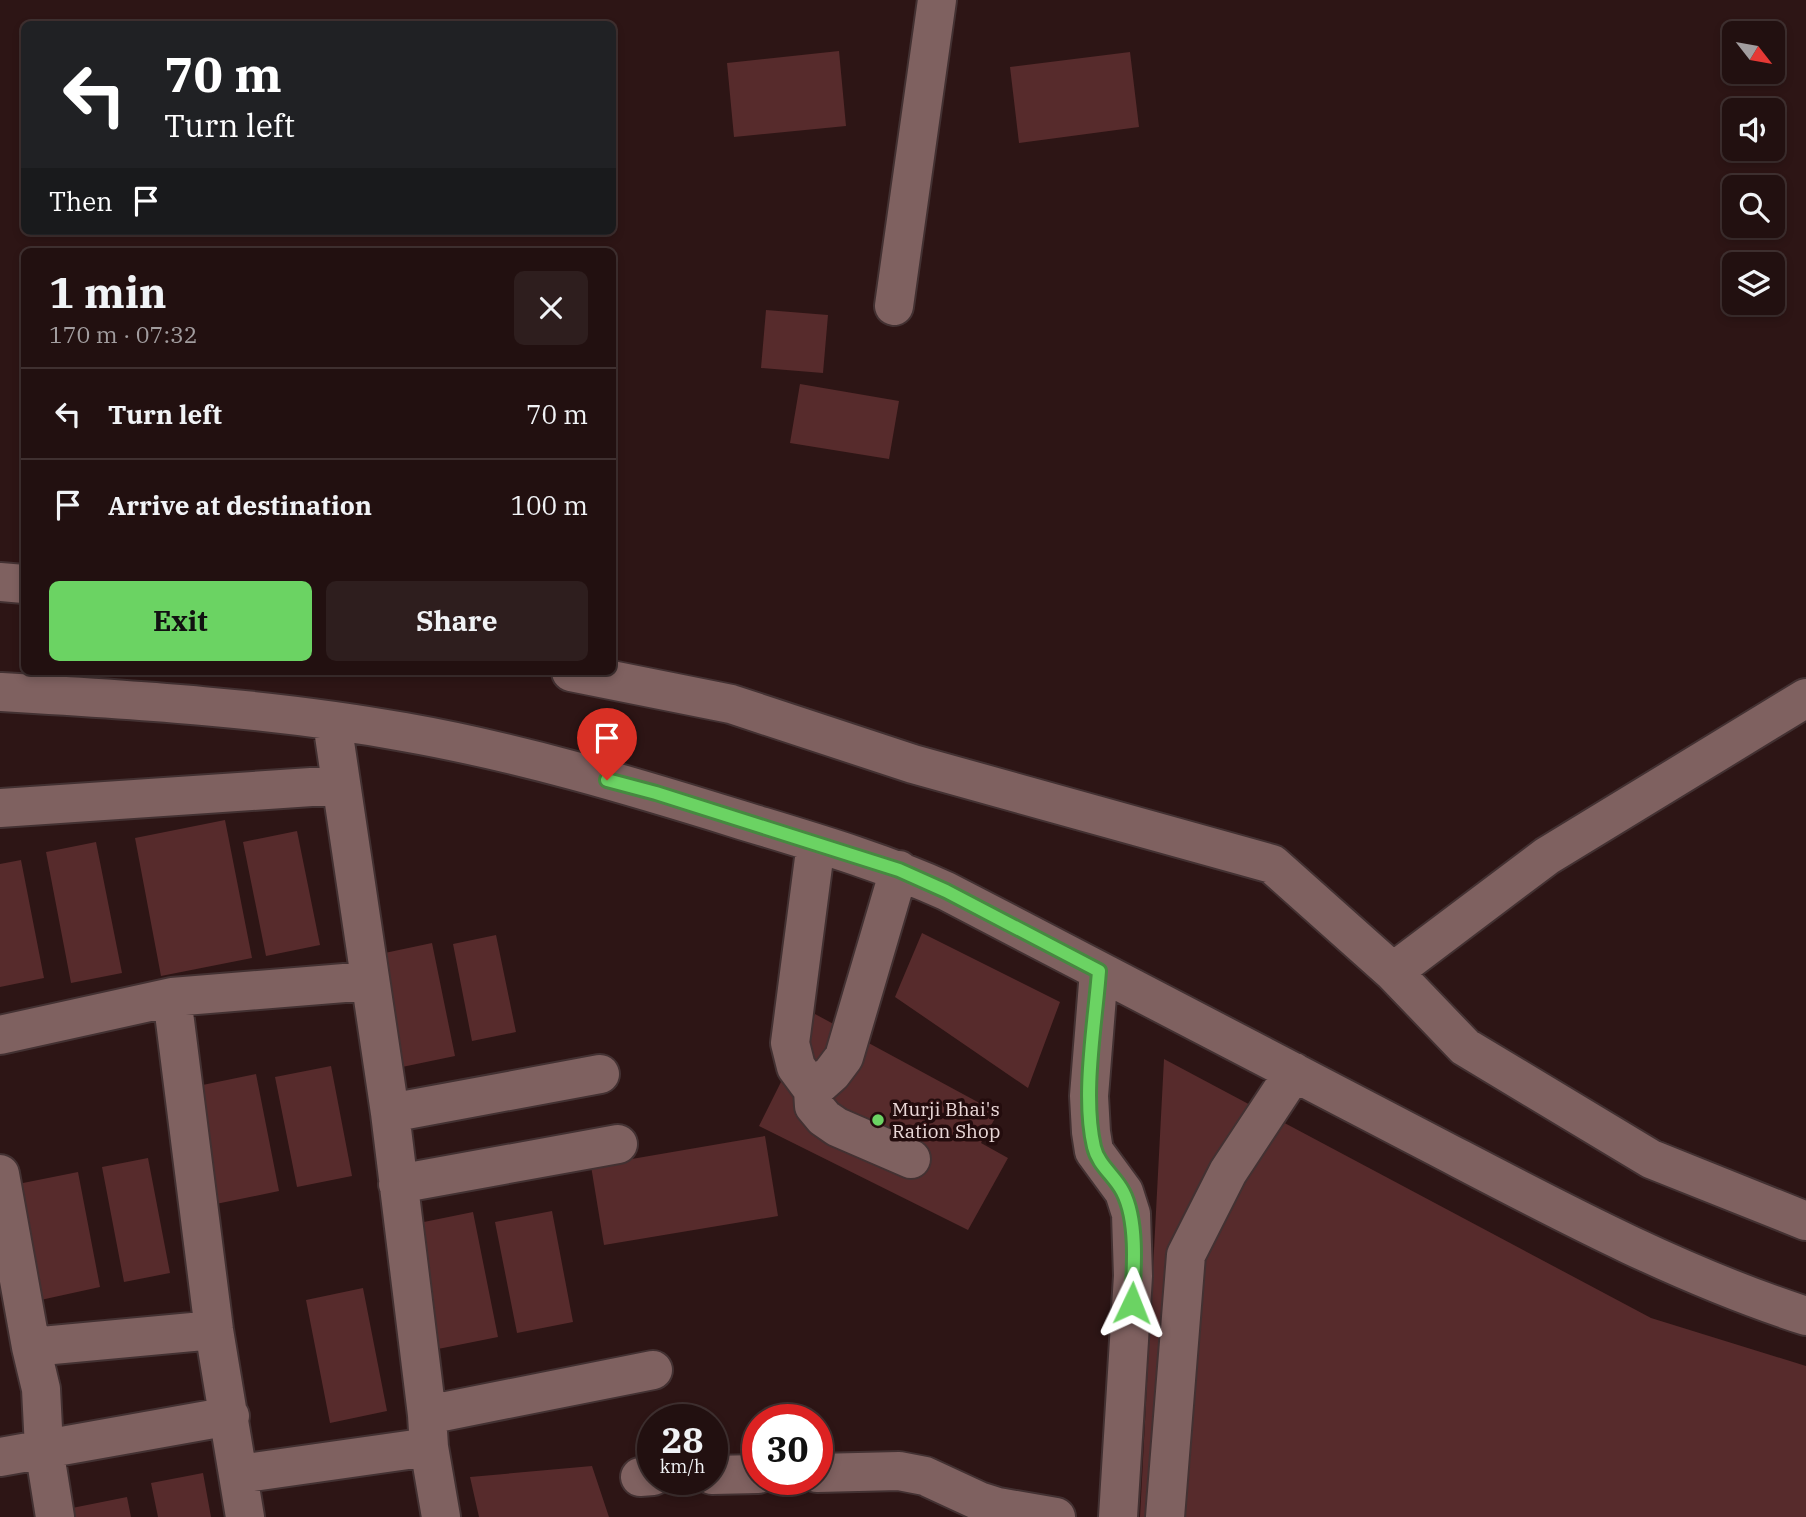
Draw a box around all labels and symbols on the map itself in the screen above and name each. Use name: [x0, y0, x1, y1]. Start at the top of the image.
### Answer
north arrow: [1722, 21, 1785, 84]
pin: [577, 708, 637, 780]
place label: Murji Bhai's Ration Shop: [892, 1097, 1000, 1143]
marker: Murji Bhai's Ration Shop: [870, 1112, 886, 1128]
position arrow: [1095, 1266, 1169, 1340]
speed limit sign: 30: [742, 1404, 833, 1495]

